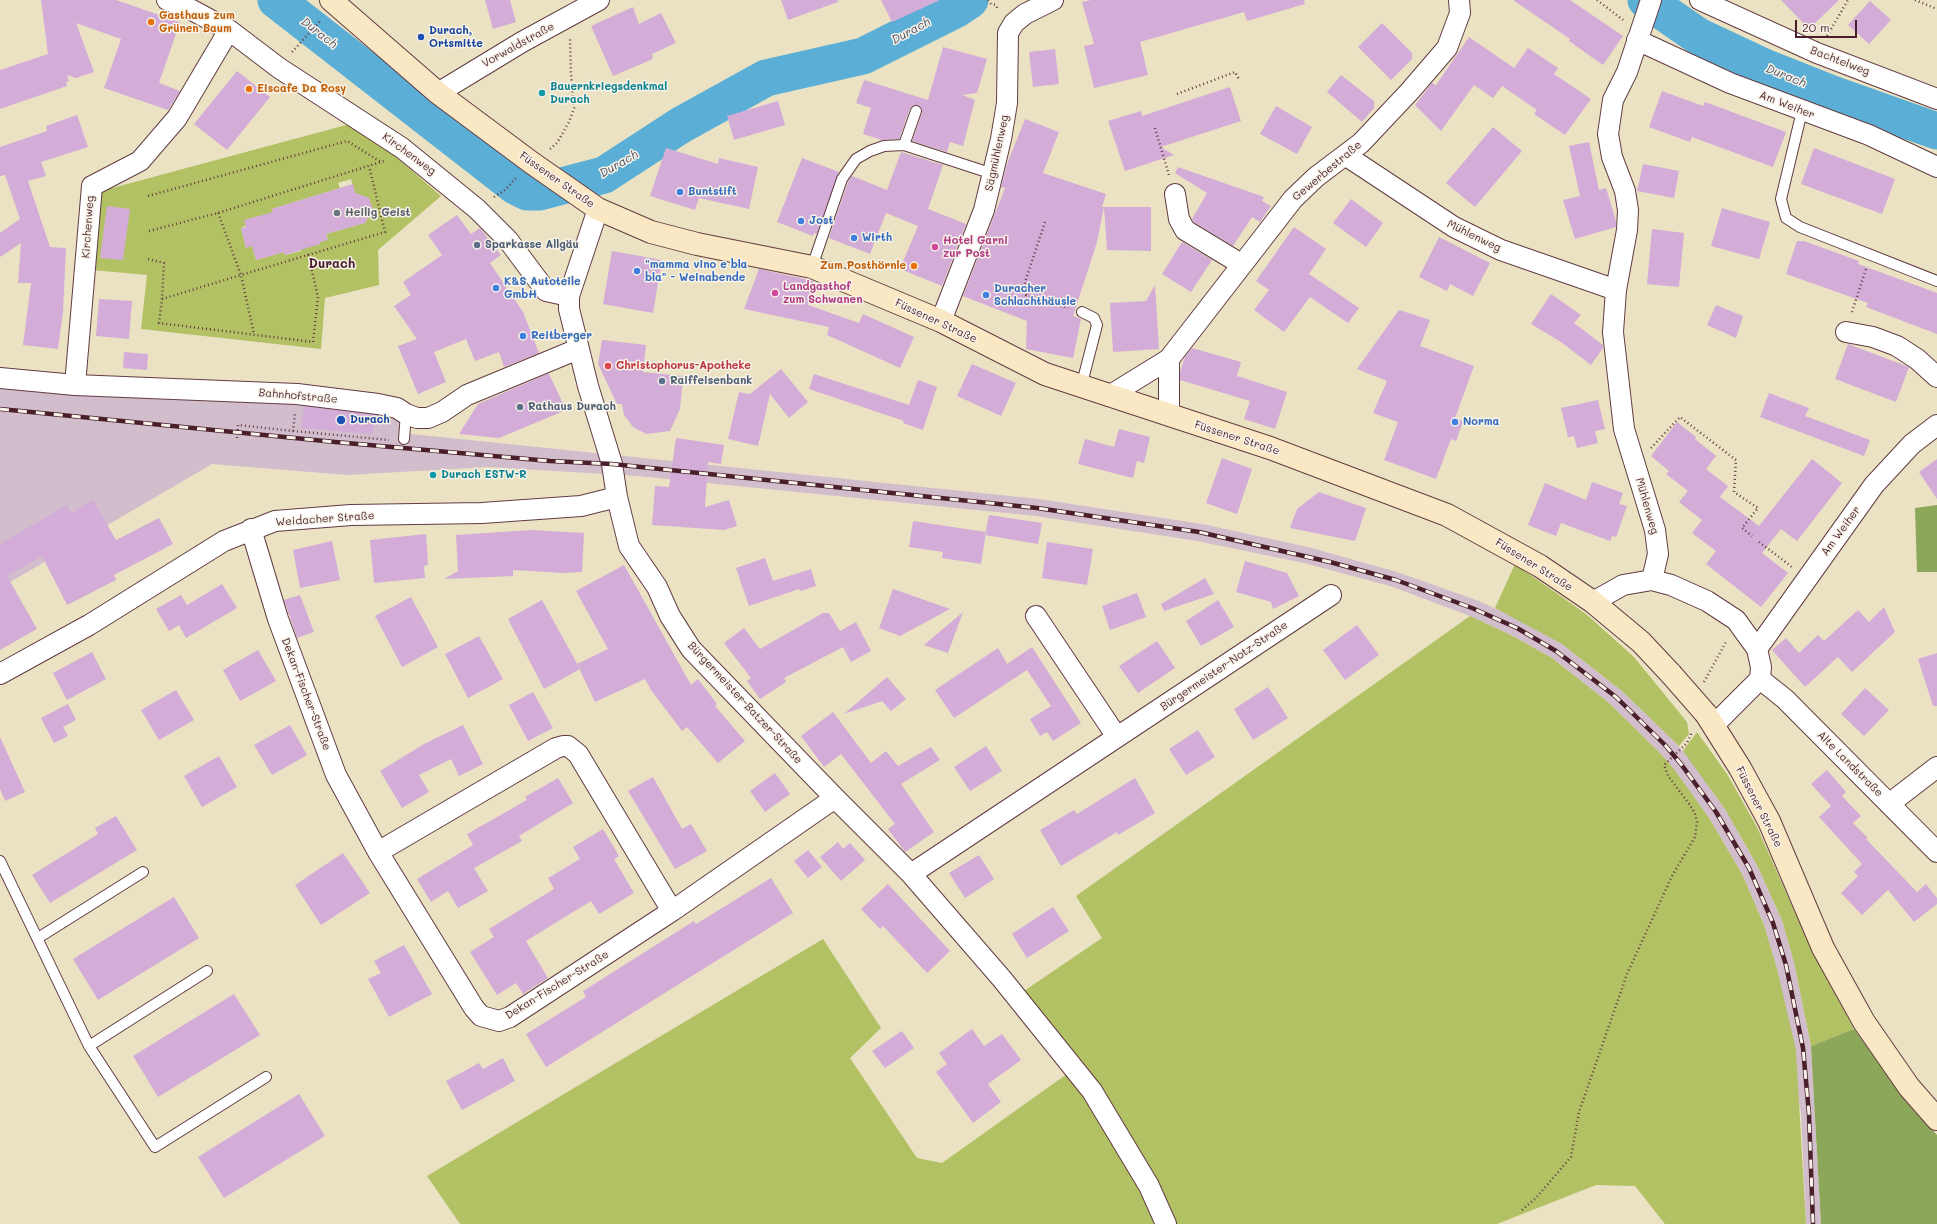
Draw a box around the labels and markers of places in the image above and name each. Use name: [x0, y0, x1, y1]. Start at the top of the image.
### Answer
place label: Gasthaus zum Grünen Baum: [159, 9, 235, 35]
marker: Gasthaus zum Grünen Baum: [146, 17, 156, 27]
place label: Durach, Ortsmitte: [429, 24, 483, 50]
marker: Durach, Ortsmitte: [416, 32, 426, 42]
place label: Bauernkriegsdenkmal Durach: [550, 80, 667, 106]
place label: Eiscafe Da Rosy: [257, 82, 346, 96]
marker: Eiscafe Da Rosy: [244, 84, 254, 94]
marker: Bauernkriegsdenkmal Durach: [537, 88, 547, 98]
place label: Buntstift: [688, 185, 737, 199]
marker: Buntstift: [675, 187, 685, 197]
place label: Heilig Geist: [345, 206, 411, 220]
marker: Heilig Geist: [332, 208, 342, 218]
place label: Jost: [809, 214, 833, 228]
marker: Jost: [796, 216, 806, 226]
place label: Wirth: [862, 231, 892, 245]
marker: Wirth: [849, 233, 859, 243]
place label: Hotel Garni zur Post: [943, 234, 1008, 260]
place label: Sparkasse Allgäu: [485, 238, 579, 252]
marker: Sparkasse Allgäu: [472, 240, 482, 250]
marker: Hotel Garni zur Post: [930, 242, 940, 252]
place label: "mamma vino e bla bla" - Weinabende: [645, 258, 747, 284]
place label: Zum Posthörnle: [820, 259, 906, 273]
marker: Zum Posthörnle: [909, 261, 919, 271]
marker: "mamma vino e bla bla" - Weinabende: [632, 266, 642, 276]
place label: K&S Autoteile GmbH: [504, 275, 581, 301]
place label: Landgasthof zum Schwanen: [783, 280, 862, 306]
place label: Duracher Schlachthäusle: [994, 282, 1076, 308]
marker: K&S Autoteile GmbH: [491, 283, 501, 293]
marker: Landgasthof zum Schwanen: [770, 288, 780, 298]
marker: Duracher Schlachthäusle: [981, 290, 991, 300]
place label: Reitberger: [531, 329, 592, 343]
marker: Reitberger: [518, 331, 528, 341]
place label: Christophorus-Apotheke: [616, 359, 751, 373]
marker: Christophorus-Apotheke: [603, 361, 613, 371]
place label: Raiffeisenbank: [670, 374, 752, 388]
marker: Raiffeisenbank: [657, 376, 667, 386]
place label: Rathaus Durach: [528, 400, 616, 414]
marker: Rathaus Durach: [515, 402, 525, 412]
place label: Durach: [350, 413, 390, 427]
marker: Durach: [335, 414, 347, 426]
place label: Norma: [1463, 415, 1499, 429]
marker: Norma: [1450, 417, 1460, 427]
place label: Durach ESTW-R: [441, 468, 527, 482]
marker: Durach ESTW-R: [428, 470, 438, 480]

